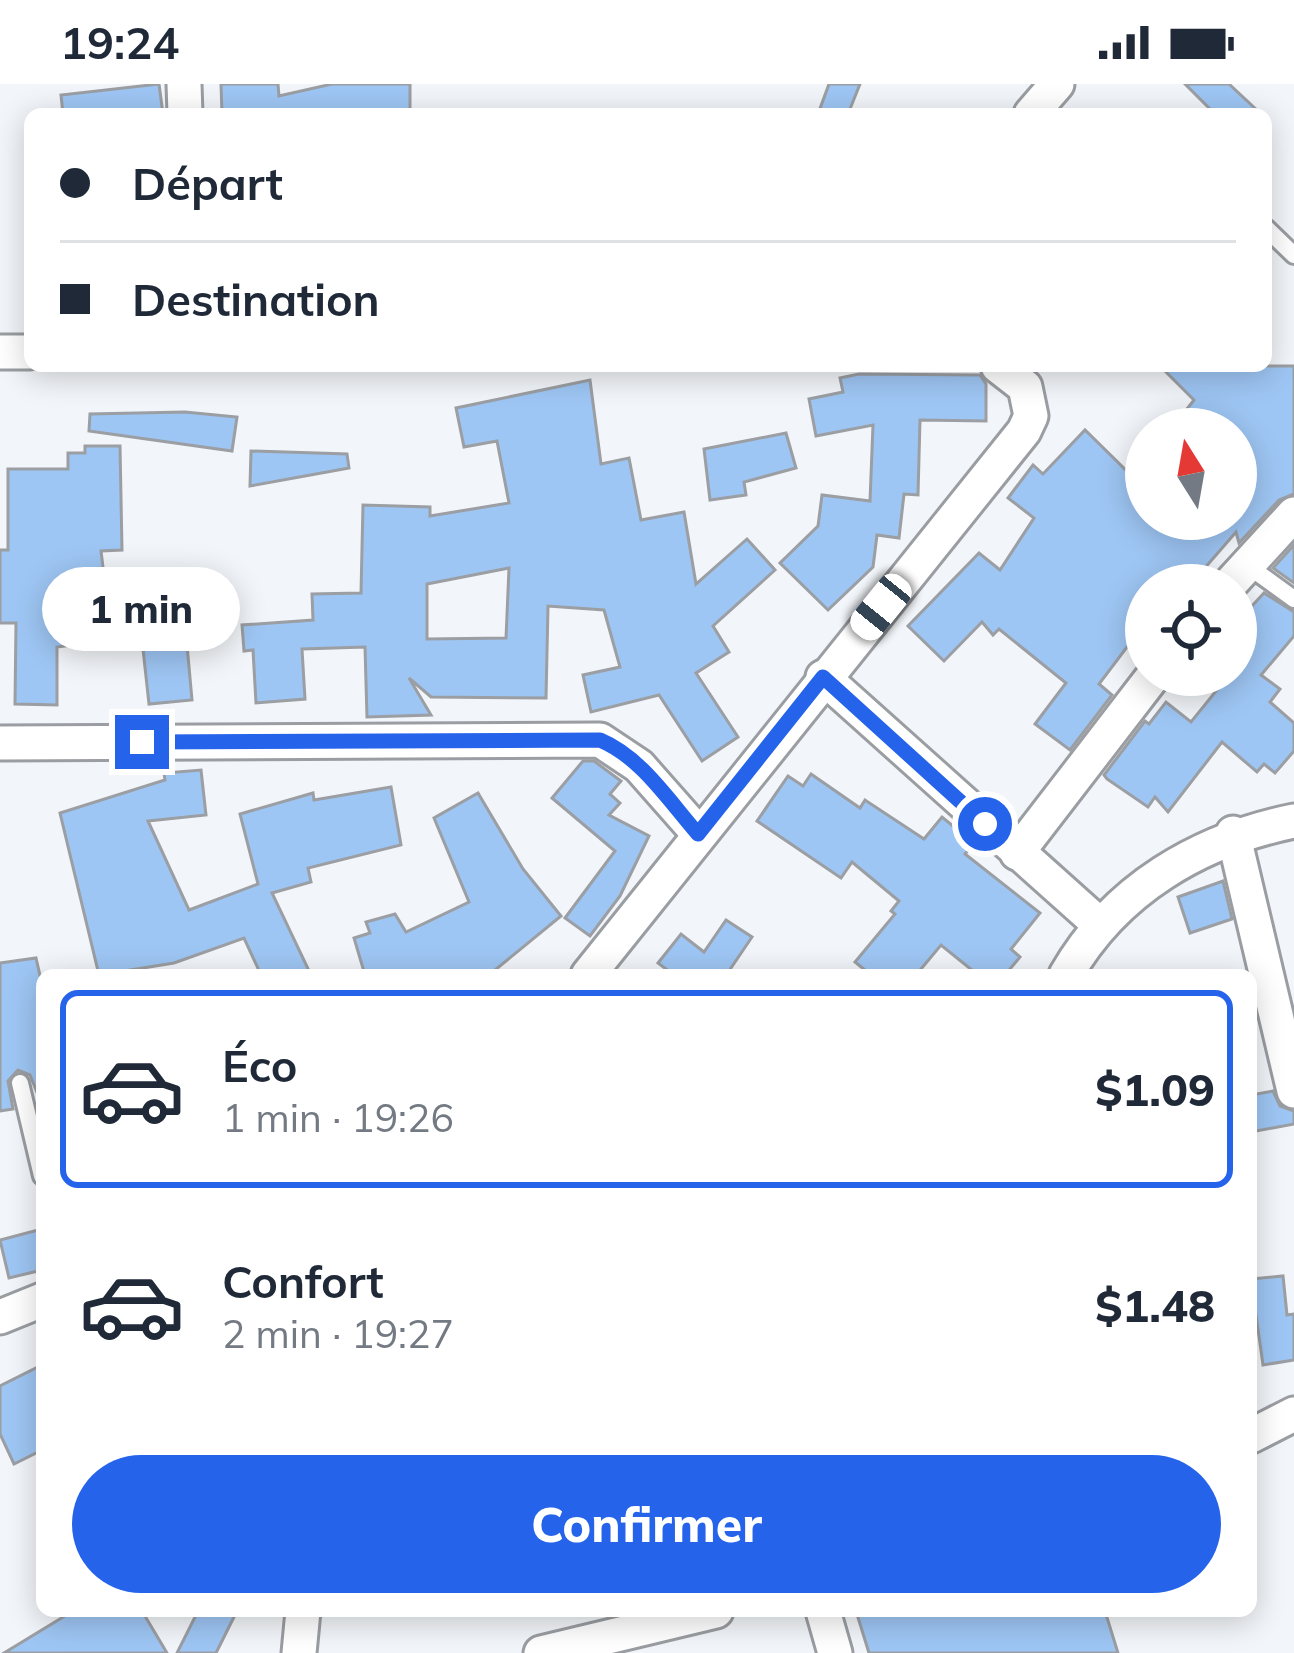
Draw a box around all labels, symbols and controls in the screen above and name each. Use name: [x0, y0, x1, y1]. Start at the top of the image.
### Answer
text: 19:24: [60, 14, 179, 70]
text: Départ: [132, 155, 283, 211]
text: Destination: [132, 271, 380, 327]
north arrow: [1125, 408, 1257, 540]
map controls: [1125, 408, 1257, 696]
button: locate: [1125, 564, 1257, 696]
callout: 1 min: [43, 568, 241, 652]
car: [844, 568, 918, 646]
text: 1 min: [89, 584, 193, 633]
route end: [115, 715, 169, 769]
route start: [958, 797, 1012, 851]
icon: car: [78, 1035, 186, 1143]
text: Éco: [222, 1037, 298, 1093]
text: $1.09: [1095, 1061, 1215, 1117]
text: 1 min · 19:26: [222, 1093, 454, 1142]
icon: car: [78, 1251, 186, 1359]
text: Confort: [222, 1253, 384, 1309]
text: $1.48: [1095, 1277, 1215, 1333]
text: 2 min · 19:27: [222, 1309, 454, 1358]
button: Confirmer: [72, 1455, 1221, 1593]

